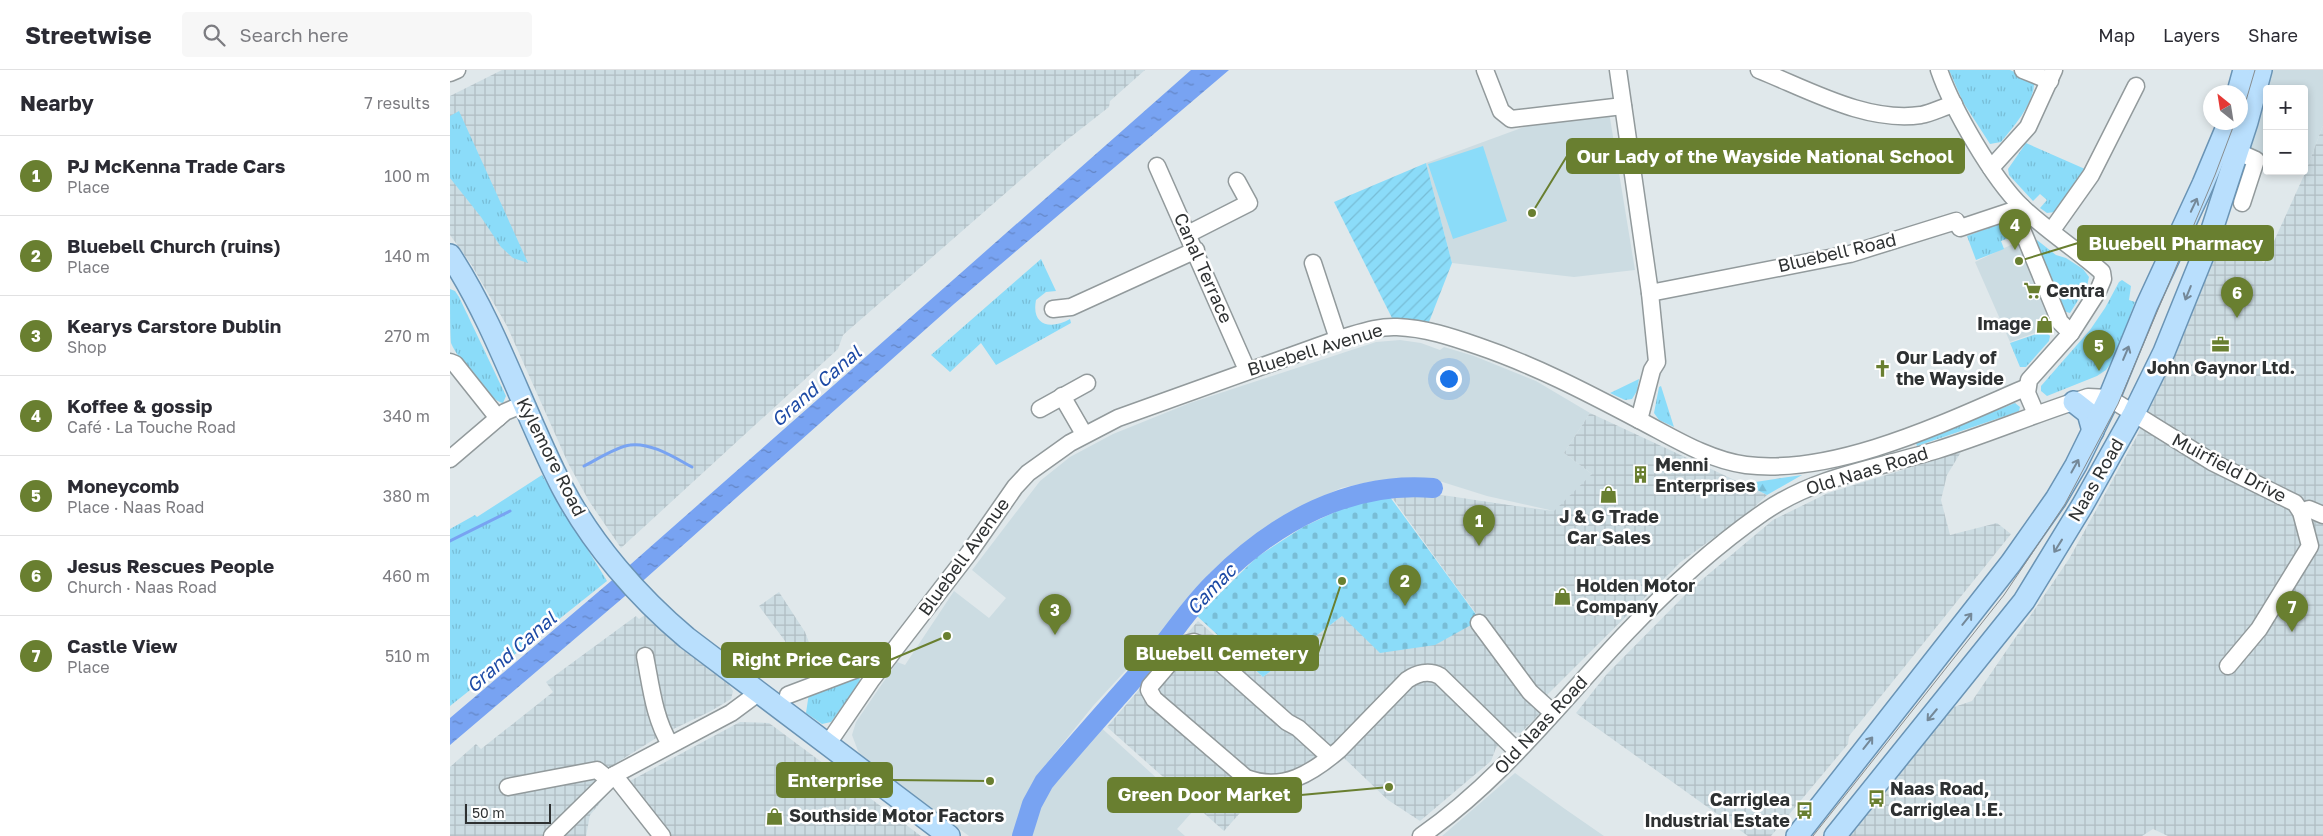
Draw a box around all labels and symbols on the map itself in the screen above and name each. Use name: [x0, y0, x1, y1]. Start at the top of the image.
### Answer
north arrow: [2203, 85, 2248, 130]
callout: Our Lady of the Wayside National School: [1567, 139, 1964, 173]
text: Our Lady of the Wayside National School: [1576, 144, 1954, 167]
one-way arrow: [2189, 198, 2199, 213]
street label: Canal Terrace: [1170, 209, 1238, 326]
pin: 4: [1999, 209, 2031, 250]
callout: Bluebell Pharmacy: [2078, 226, 2273, 260]
street label: Bluebell Road: [1775, 228, 1898, 276]
text: Bluebell Pharmacy: [2089, 231, 2264, 254]
pin: 6: [2221, 277, 2253, 318]
place label: Centra: [2046, 279, 2105, 301]
supermarket icon: Centra: [2022, 281, 2042, 301]
one-way arrow: [2183, 285, 2192, 300]
place label: Image: [1977, 312, 2031, 334]
shop icon: Image: [2035, 314, 2055, 334]
street label: Bluebell Avenue: [1244, 318, 1385, 380]
pin: 5: [2083, 330, 2115, 371]
office icon: John Gaynor Ltd.: [2211, 335, 2231, 355]
water label: Grand Canal: [766, 340, 866, 431]
one-way arrow: [2123, 345, 2132, 360]
place label: Our Lady of the Wayside: [1896, 346, 2004, 389]
place label: John Gaynor Ltd.: [2147, 356, 2295, 378]
church icon: Our Lady of the Wayside: [1872, 358, 1892, 378]
your location: [1436, 366, 1462, 392]
street label: Kylemore Road: [512, 393, 591, 520]
street label: Muirfield Drive: [2169, 428, 2290, 506]
street label: Naas Road: [2063, 434, 2128, 525]
street label: Old Naas Road: [1803, 441, 1930, 499]
place label: Menni Enterprises: [1655, 453, 1756, 496]
one-way arrow: [2070, 458, 2080, 473]
building icon: Menni Enterprises: [1631, 465, 1651, 485]
shop icon: J & G Trade Car Sales: [1599, 484, 1619, 504]
street label: Bluebell Avenue: [913, 493, 1013, 620]
pin: 1: [1463, 505, 1495, 546]
place label: J & G Trade Car Sales: [1559, 505, 1659, 548]
one-way arrow: [2052, 539, 2062, 553]
water label: Camac: [1181, 557, 1241, 619]
pin: 2: [1389, 565, 1421, 606]
place label: Holden Motor Company: [1576, 574, 1695, 617]
shop icon: Holden Motor Company: [1552, 586, 1572, 606]
pin: 7: [2276, 591, 2308, 632]
pin: 3: [1039, 594, 1071, 635]
water label: Grand Canal: [461, 606, 561, 697]
one-way arrow: [1961, 612, 1972, 625]
callout: Bluebell Cemetery: [1125, 636, 1318, 670]
text: Bluebell Cemetery: [1135, 641, 1309, 664]
callout: Right Price Cars: [722, 643, 890, 677]
text: Right Price Cars: [732, 647, 881, 670]
street label: Old Naas Road: [1489, 671, 1591, 778]
one-way arrow: [1926, 708, 1937, 721]
one-way arrow: [1862, 737, 1873, 750]
callout: Enterprise: [777, 763, 892, 797]
text: Enterprise: [787, 768, 883, 791]
place label: Naas Road, Carriglea I.E.: [1890, 777, 2004, 820]
callout: Green Door Market: [1108, 778, 1301, 812]
text: Green Door Market: [1118, 782, 1291, 805]
place label: Carriglea Industrial Estate: [1644, 788, 1790, 831]
bus stop icon: Naas Road, Carriglea I.E.: [1866, 789, 1886, 809]
bus stop icon: Carriglea Industrial Estate: [1794, 800, 1814, 820]
scale bar: [465, 801, 551, 824]
place label: Southside Motor Factors: [789, 804, 1004, 826]
shop icon: Southside Motor Factors: [765, 806, 785, 826]

